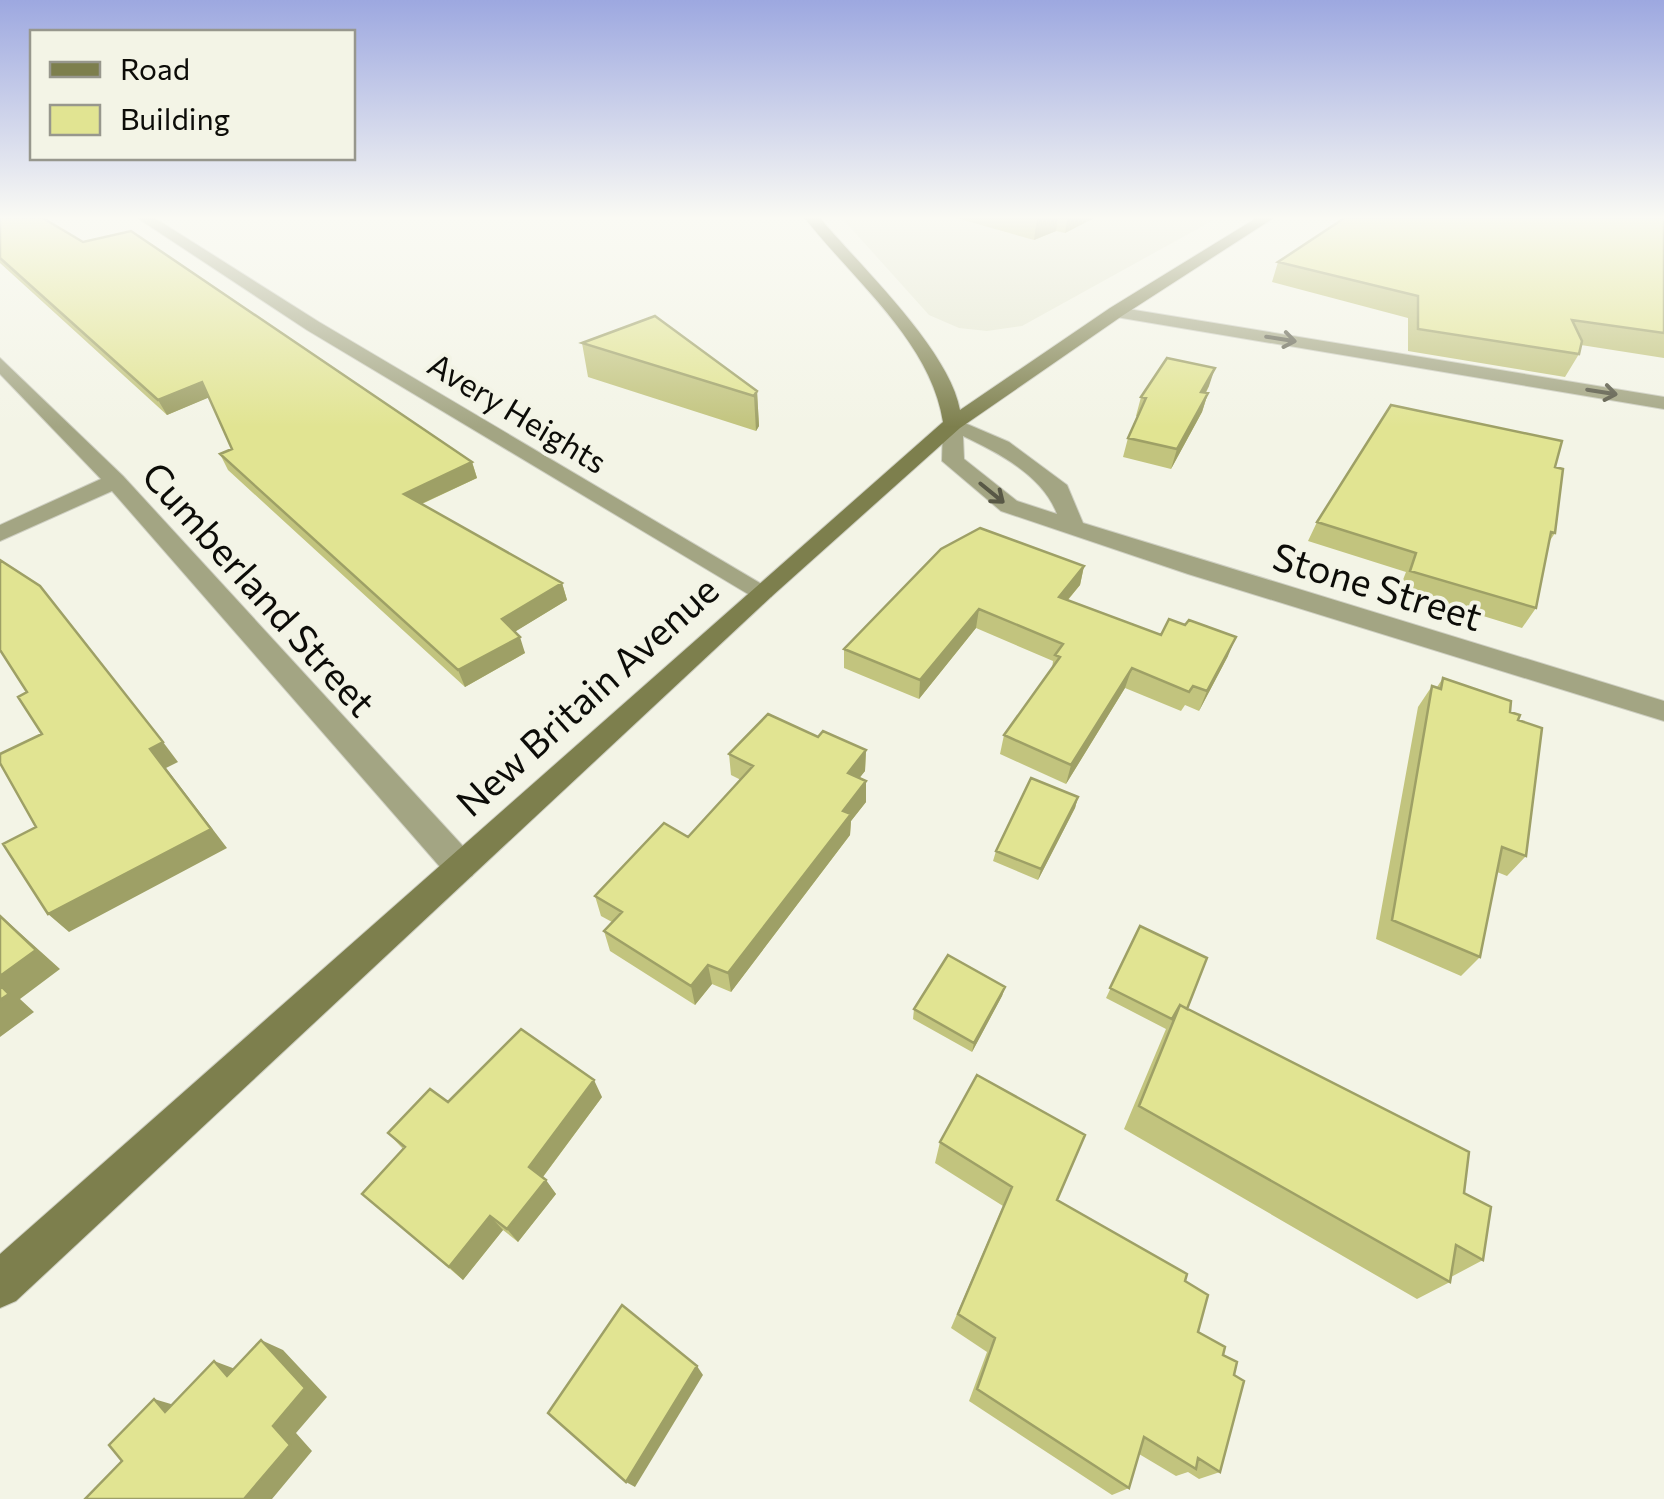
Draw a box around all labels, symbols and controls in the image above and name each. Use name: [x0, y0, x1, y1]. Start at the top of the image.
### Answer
legend: [30, 30, 355, 160]
text: Road: [120, 49, 190, 86]
text: Building: [120, 99, 230, 136]
one-way arrow: [1264, 331, 1297, 349]
street label: Avery Heights: [421, 343, 615, 481]
one-way arrow: [1585, 384, 1617, 402]
street label: Cumberland Street: [133, 451, 387, 725]
one-way arrow: [979, 482, 1005, 504]
street label: Stone Street: [1268, 531, 1488, 639]
street label: New Britain Avenue: [445, 565, 727, 825]

